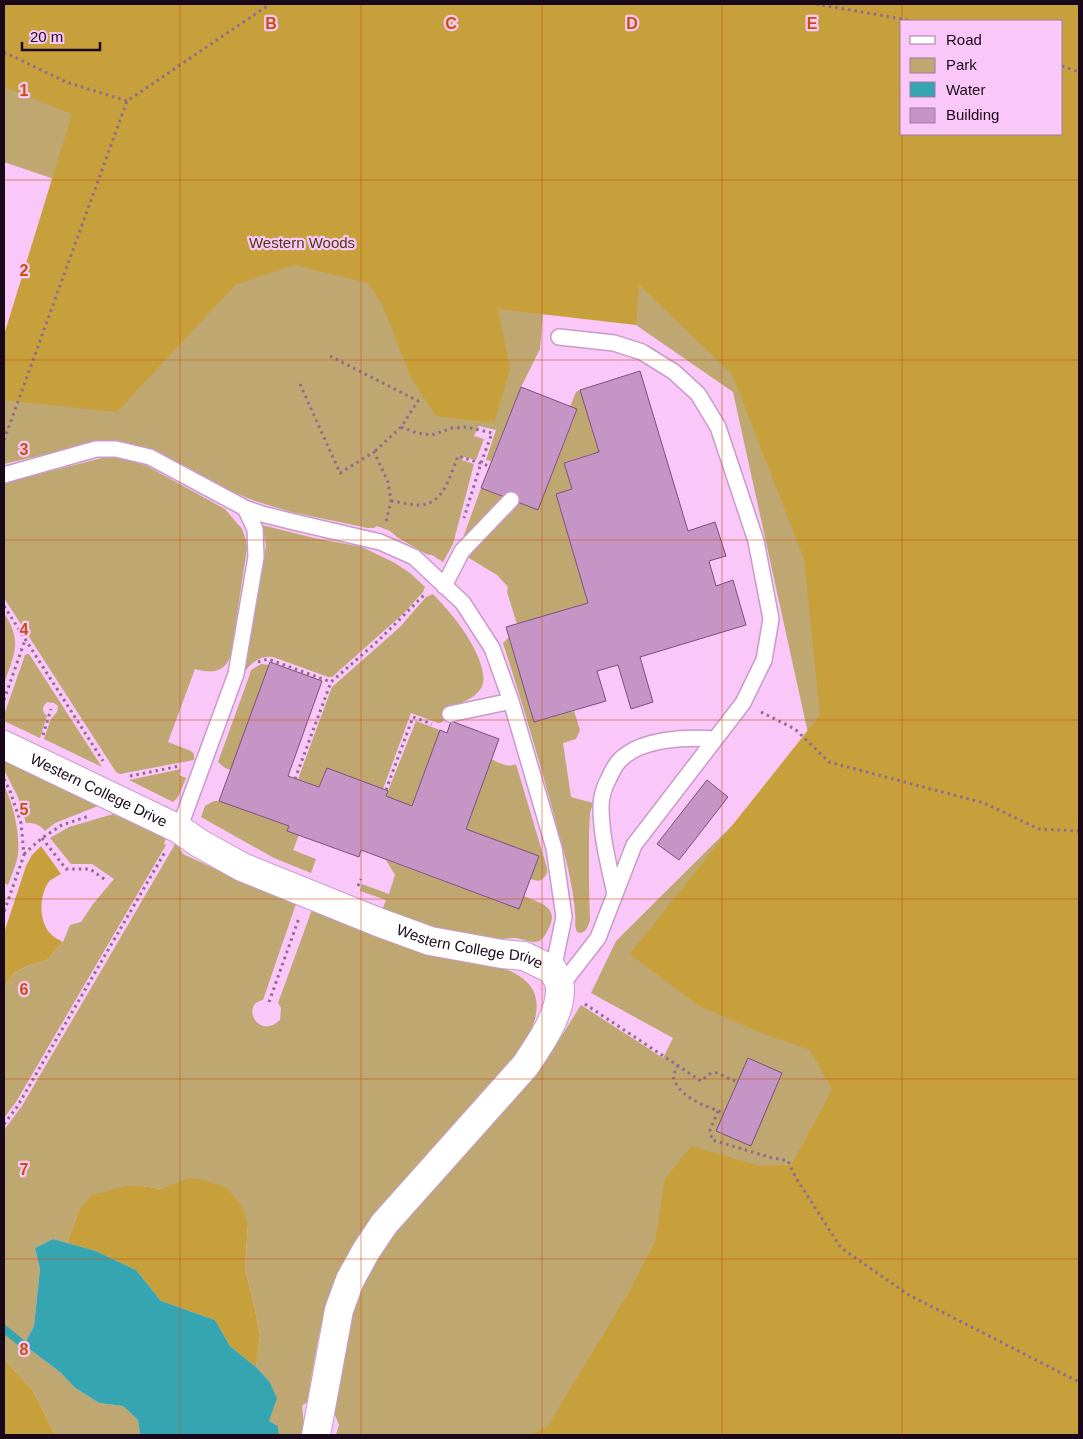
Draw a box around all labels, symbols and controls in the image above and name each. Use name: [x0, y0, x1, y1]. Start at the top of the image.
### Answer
text: B: [265, 15, 277, 32]
text: C: [445, 15, 457, 32]
text: D: [626, 15, 638, 32]
text: E: [807, 15, 818, 32]
scale bar: [22, 20, 100, 52]
legend: [900, 20, 1063, 135]
text: 20 m: [30, 28, 63, 45]
text: Road: [946, 31, 982, 48]
text: Park: [946, 56, 977, 73]
text: Water: [946, 81, 985, 98]
text: 1: [20, 82, 29, 99]
text: Building: [946, 106, 999, 123]
park label: Western Woods: [249, 234, 355, 251]
text: 2: [20, 262, 29, 279]
text: 3: [20, 441, 29, 458]
text: 4: [20, 621, 29, 638]
street label: Western College Drive: [28, 750, 170, 830]
text: 5: [20, 801, 29, 818]
street label: Western College Drive: [395, 921, 546, 972]
text: 6: [20, 981, 29, 998]
text: 7: [20, 1161, 29, 1178]
text: 8: [20, 1341, 29, 1358]

